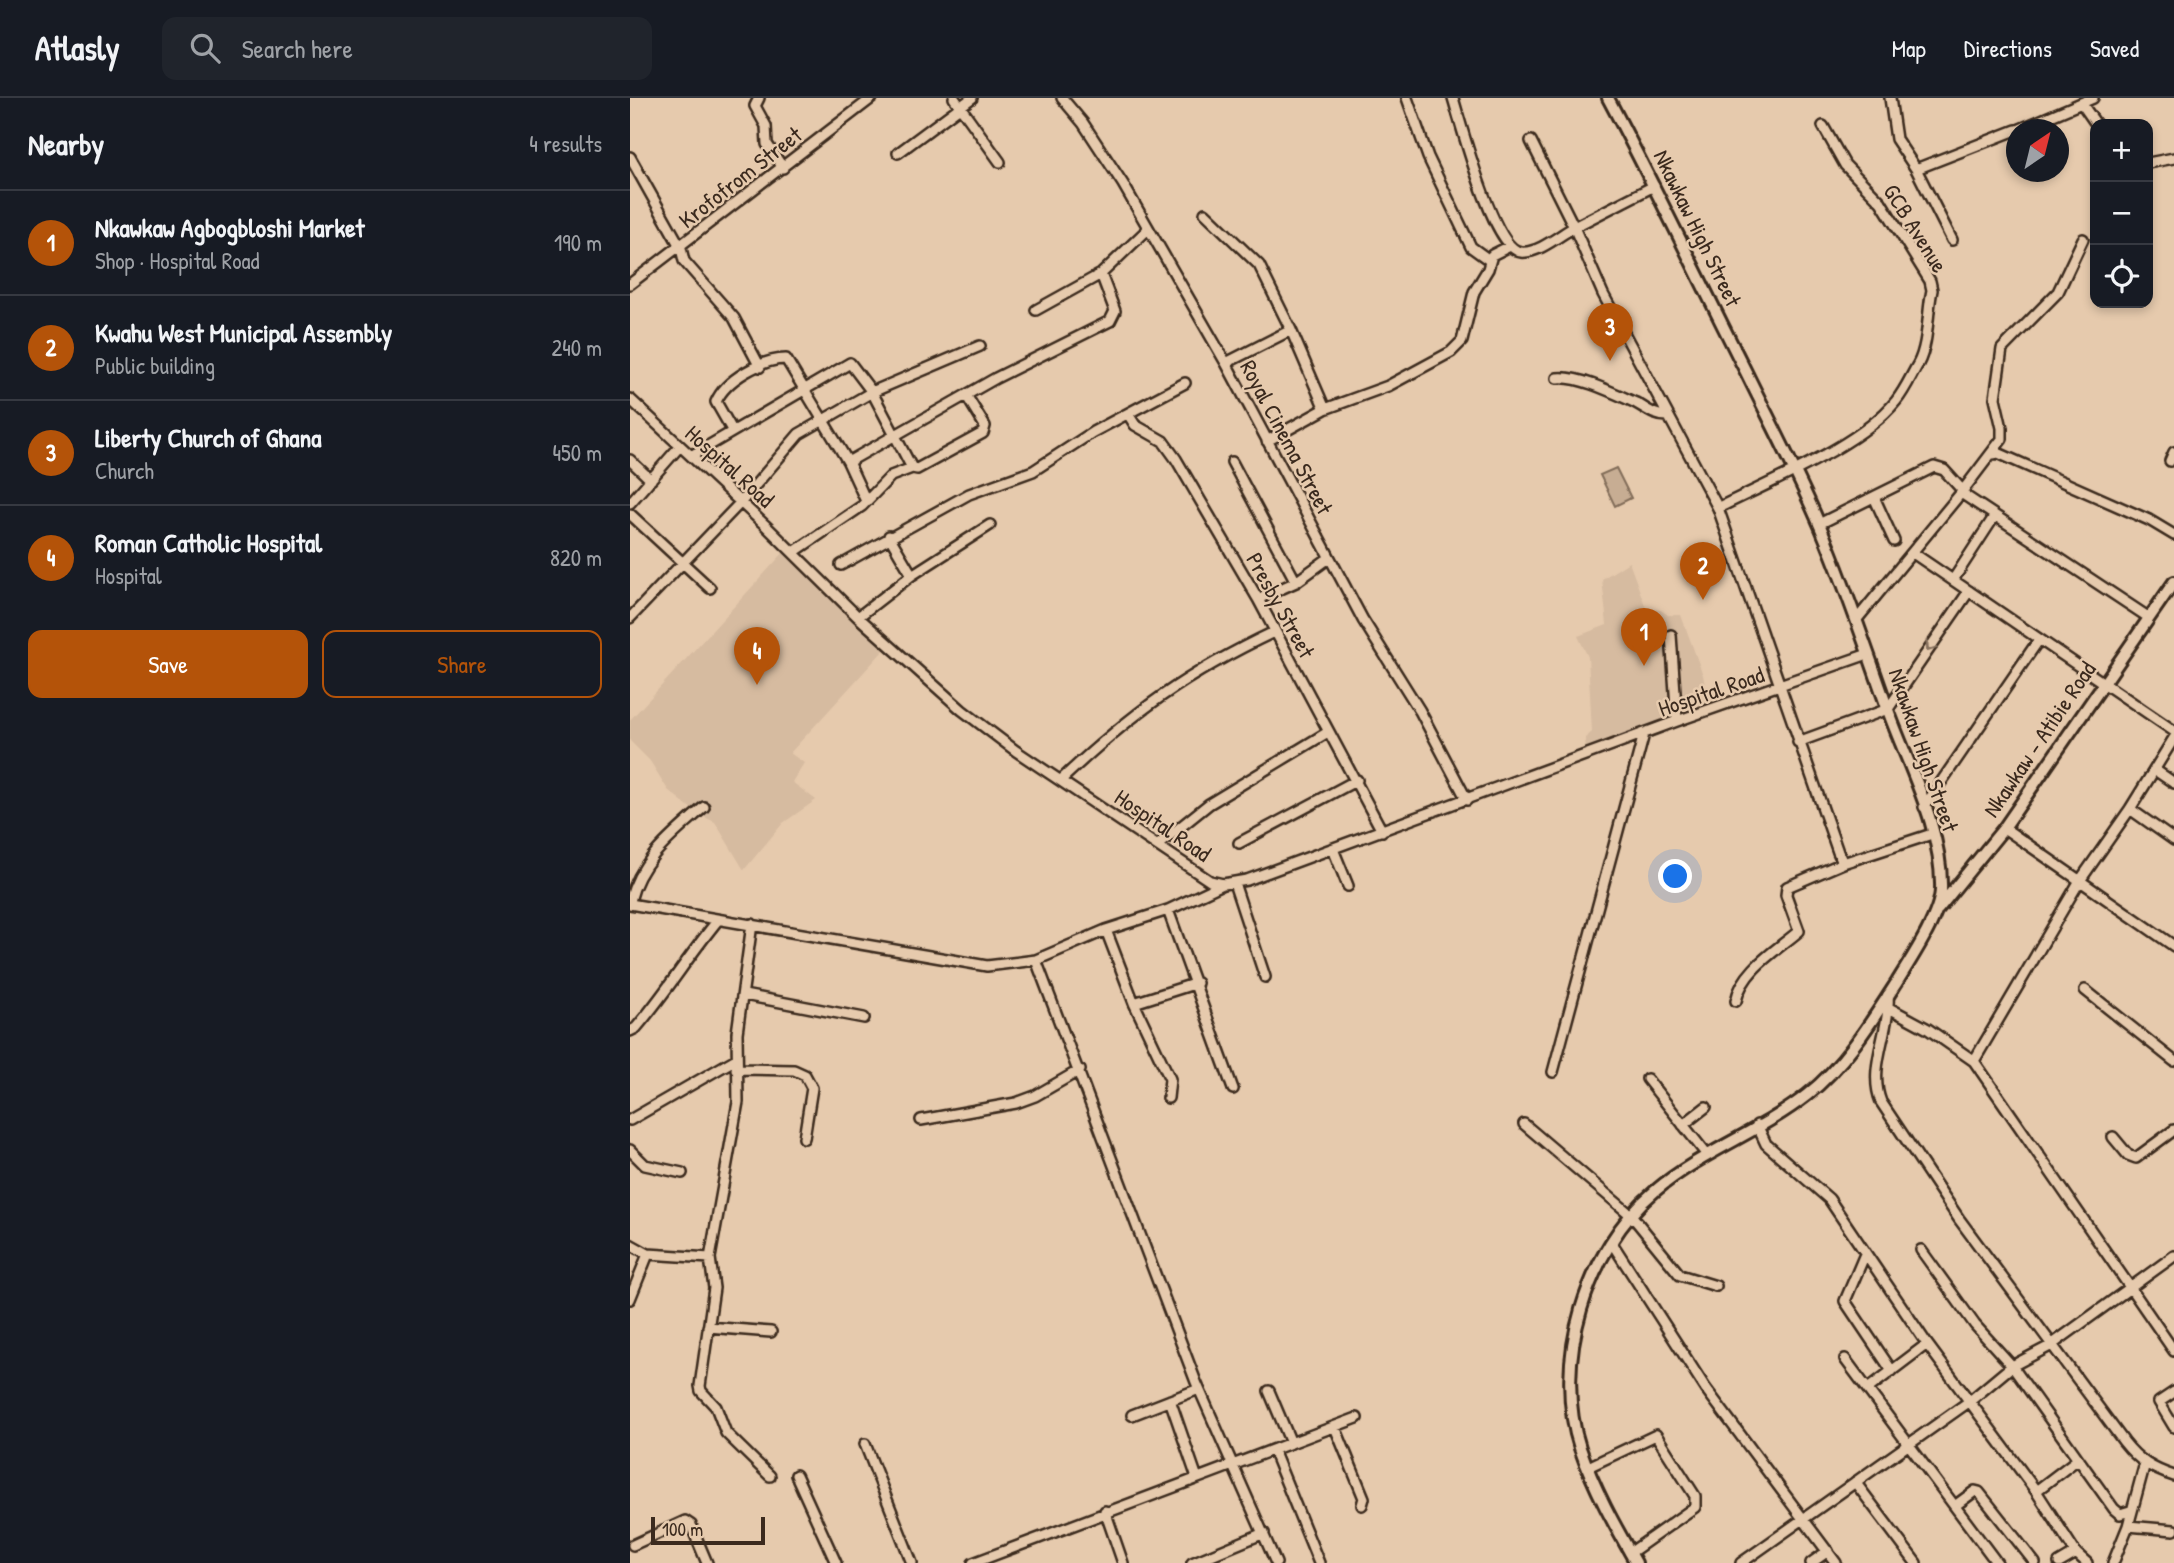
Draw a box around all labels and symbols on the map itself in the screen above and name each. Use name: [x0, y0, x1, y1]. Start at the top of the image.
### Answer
street label: Krofofrom Street: [672, 118, 809, 235]
north arrow: [2006, 119, 2069, 182]
street label: Nkawkaw High Street: [1647, 145, 1750, 312]
street label: GCB Avenue: [1877, 178, 1955, 278]
pin: 3: [1587, 303, 1633, 361]
street label: Royal Cinema Street: [1233, 354, 1341, 521]
street label: Hospital Road: [679, 418, 781, 514]
pin: 2: [1680, 542, 1726, 600]
street label: Presby Street: [1239, 547, 1323, 664]
pin: 1: [1621, 608, 1667, 666]
pin: 4: [734, 627, 780, 685]
one-way arrow: [1926, 639, 1938, 652]
street label: Nkawkaw - Atibie Road: [1975, 655, 2103, 823]
street label: Hospital Road: [1654, 658, 1768, 724]
street label: Nkawkaw High Street: [1882, 664, 1967, 837]
street label: Hospital Road: [1109, 781, 1217, 869]
your location: [1658, 859, 1692, 893]
scale bar: [651, 1514, 765, 1546]

